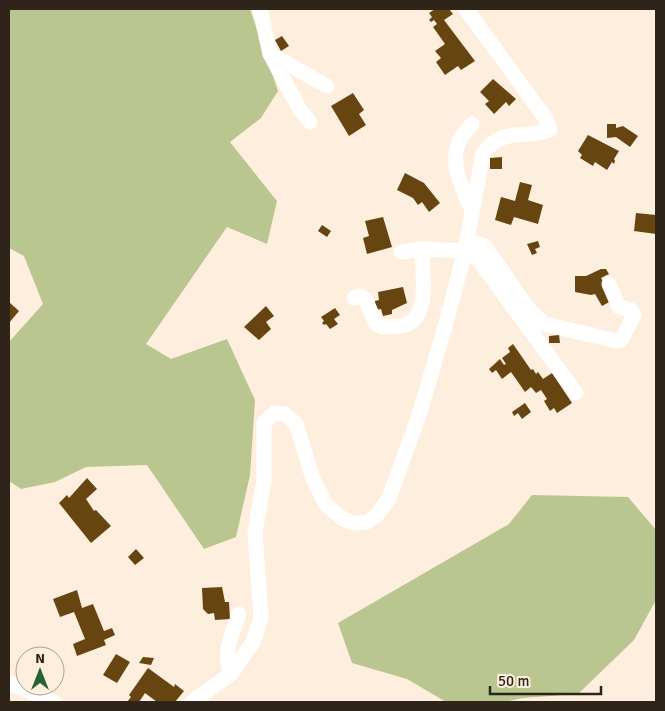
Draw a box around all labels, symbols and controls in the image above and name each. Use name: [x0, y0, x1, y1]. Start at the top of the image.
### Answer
north arrow: [15, 646, 65, 696]
text: N: [35, 650, 45, 667]
scale bar: [490, 664, 601, 696]
text: 50 m: [498, 672, 529, 690]

